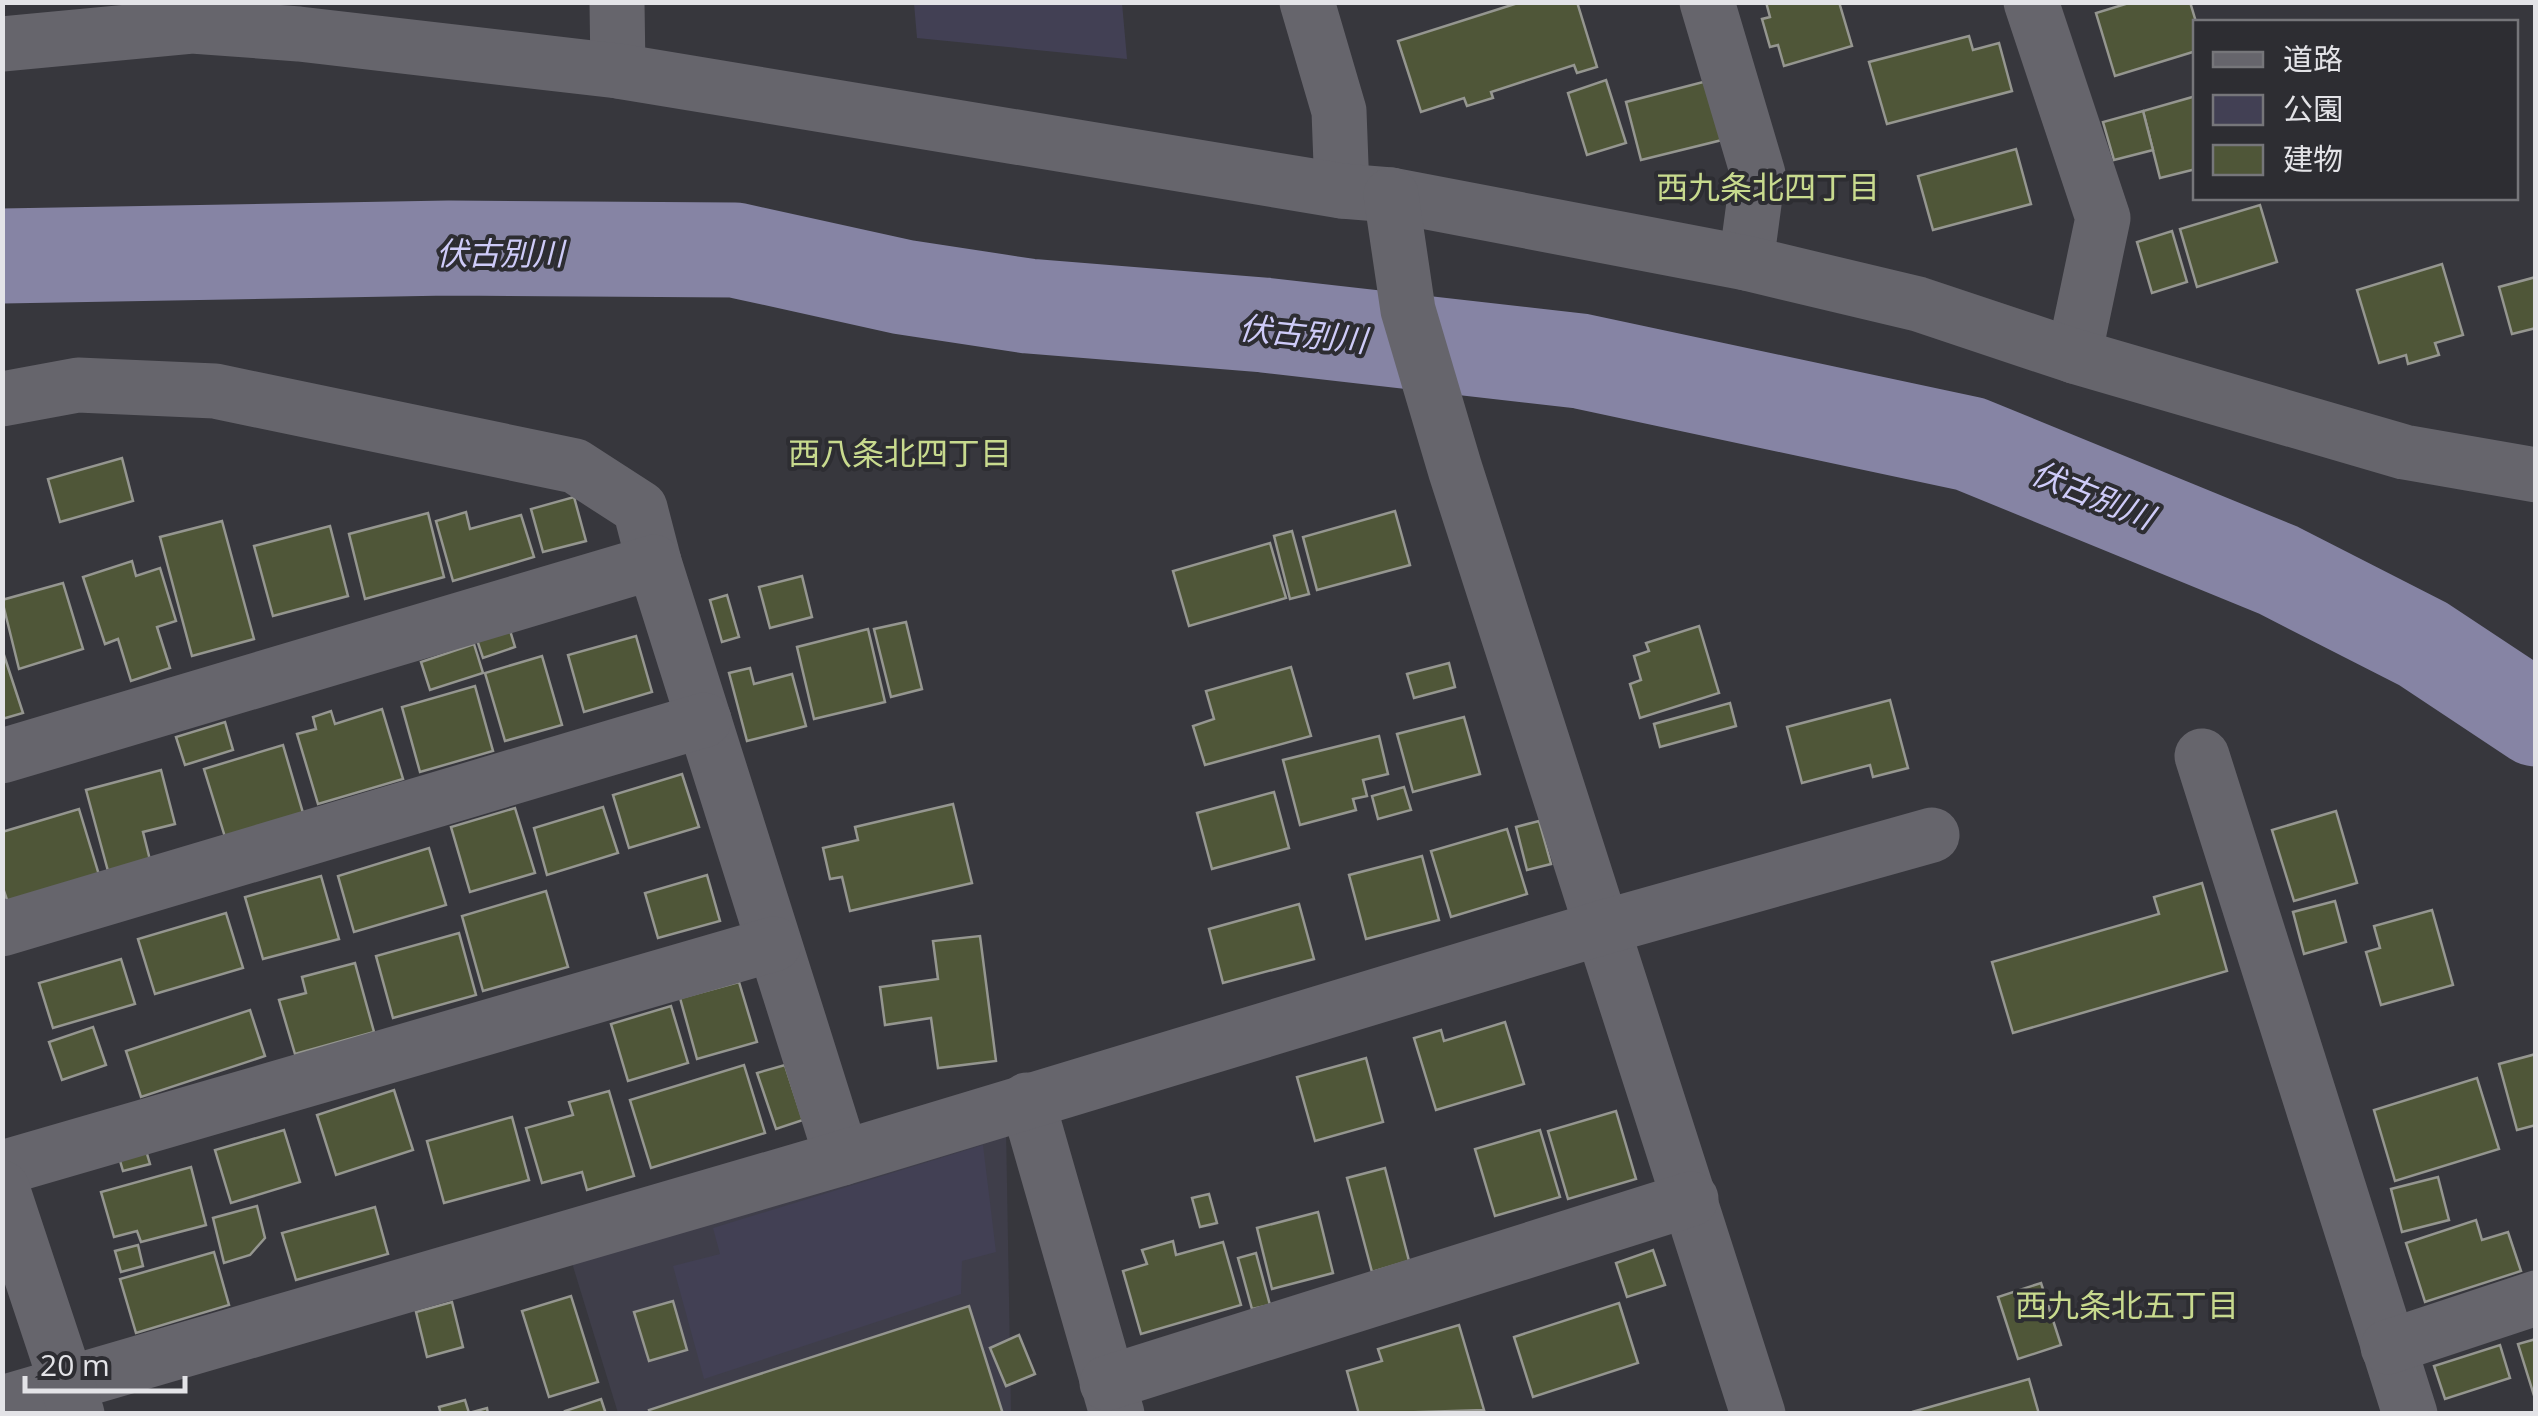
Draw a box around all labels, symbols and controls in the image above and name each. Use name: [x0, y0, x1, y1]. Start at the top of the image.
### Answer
legend: [2193, 20, 2518, 200]
text: 道路: [2283, 38, 2343, 79]
text: 公園: [2283, 88, 2343, 129]
text: 建物: [2283, 138, 2343, 179]
district label: 西九条北四丁目: [1656, 165, 1880, 208]
water label: 伏古別川: [436, 231, 567, 274]
water label: 伏古別川: [1237, 305, 1372, 361]
district label: 西八条北四丁目: [788, 431, 1012, 474]
water label: 伏古別川: [2026, 450, 2163, 539]
district label: 西九条北五丁目: [2015, 1283, 2239, 1326]
scale bar: [25, 1331, 185, 1393]
text: 20 m: [40, 1344, 110, 1385]

